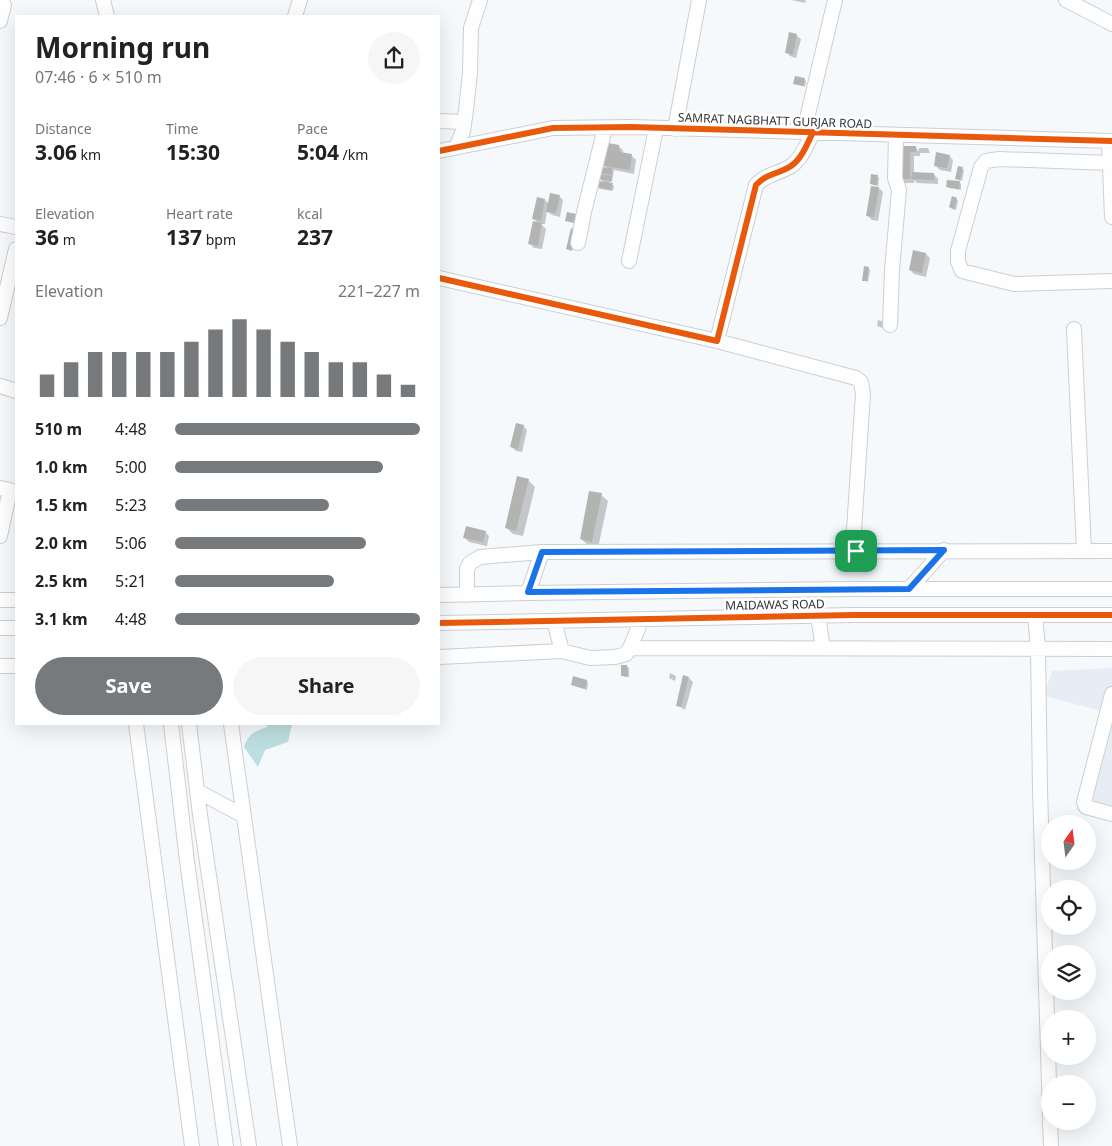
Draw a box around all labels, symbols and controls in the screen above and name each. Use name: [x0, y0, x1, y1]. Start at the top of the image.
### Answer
text: Morning run: [35, 28, 210, 66]
button: share: [368, 32, 420, 84]
text: 07:46 · 6 × 510 m: [35, 66, 162, 88]
street label: SAMRAT NAGBHATT GURJAR ROAD: [678, 109, 873, 132]
text: Distance: [35, 119, 92, 138]
text: Time: [166, 119, 198, 138]
text: Pace: [297, 119, 328, 138]
text: 3.06: [35, 138, 77, 166]
text: 15:30: [166, 138, 220, 166]
text: 5:04: [297, 138, 339, 166]
text: km: [77, 145, 101, 164]
text: /km: [339, 145, 368, 164]
text: Elevation: [35, 204, 95, 223]
text: Heart rate: [166, 204, 233, 223]
text: kcal: [297, 204, 323, 223]
text: 36: [35, 223, 59, 251]
text: 137: [166, 223, 202, 251]
text: 237: [297, 223, 333, 251]
text: m: [59, 230, 76, 249]
text: bpm: [202, 230, 236, 249]
text: Elevation: [35, 280, 103, 302]
text: 221–227 m: [338, 280, 420, 302]
text: 510 m: [35, 418, 82, 440]
text: 4:48: [115, 418, 147, 440]
text: 1.0 km: [35, 456, 87, 478]
text: 5:00: [115, 456, 147, 478]
text: 1.5 km: [35, 494, 87, 516]
text: 5:23: [115, 494, 147, 516]
pin: [835, 530, 877, 572]
text: 2.0 km: [35, 532, 87, 554]
text: 5:06: [115, 532, 147, 554]
icon: arrive: [842, 537, 870, 565]
text: 2.5 km: [35, 570, 87, 592]
text: 5:21: [115, 570, 147, 592]
street label: MAIDAWAS ROAD: [725, 595, 825, 614]
text: 3.1 km: [35, 608, 87, 630]
text: 4:48: [115, 608, 147, 630]
button: Save: [35, 657, 223, 715]
button: Share: [233, 657, 420, 715]
north arrow: [1041, 815, 1096, 870]
map controls: [1041, 815, 1096, 1130]
button: locate: [1041, 880, 1096, 935]
button: layers: [1041, 945, 1096, 1000]
button: +: [1041, 1010, 1096, 1065]
button: −: [1041, 1075, 1096, 1130]

